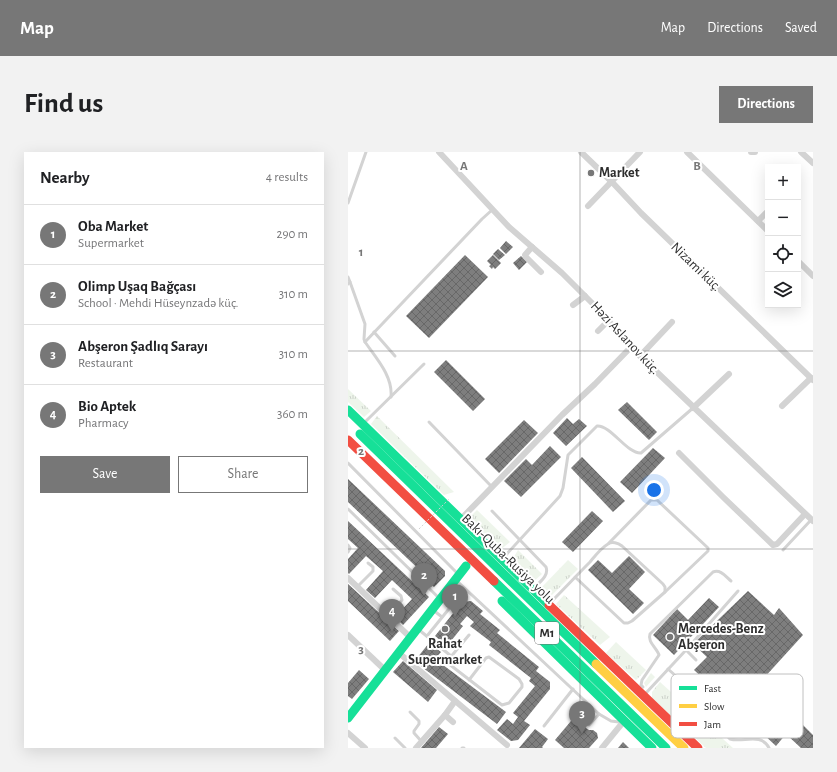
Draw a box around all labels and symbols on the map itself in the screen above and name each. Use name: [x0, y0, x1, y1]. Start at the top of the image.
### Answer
text: A: [460, 160, 468, 173]
text: B: [693, 160, 701, 173]
place label: Market: [599, 166, 640, 180]
marker: Market: [586, 168, 596, 178]
street label: Nizami küç.: [668, 240, 724, 294]
text: 1: [359, 246, 363, 259]
street label: Həzi Aslanov küç.: [588, 299, 662, 377]
text: 2: [358, 445, 364, 458]
your location: [644, 480, 664, 500]
street label: Bakı-Quba-Rusiya yolu: [459, 511, 557, 607]
pin: 2: [411, 563, 437, 596]
pin: 1: [442, 584, 468, 617]
pin: 4: [379, 599, 405, 632]
road number: M1: [535, 622, 559, 644]
place label: Mercedes-Benz Abşeron: [678, 622, 764, 652]
marker: Rahat Supermarket: [440, 624, 450, 634]
marker: Mercedes-Benz Abşeron: [665, 632, 675, 642]
place label: Rahat Supermarket: [408, 637, 482, 667]
text: 3: [358, 643, 364, 656]
legend: [671, 674, 803, 738]
text: Fast: [704, 683, 722, 694]
pin: 3: [569, 701, 595, 734]
text: Slow: [704, 701, 725, 712]
text: Jam: [704, 719, 721, 730]

